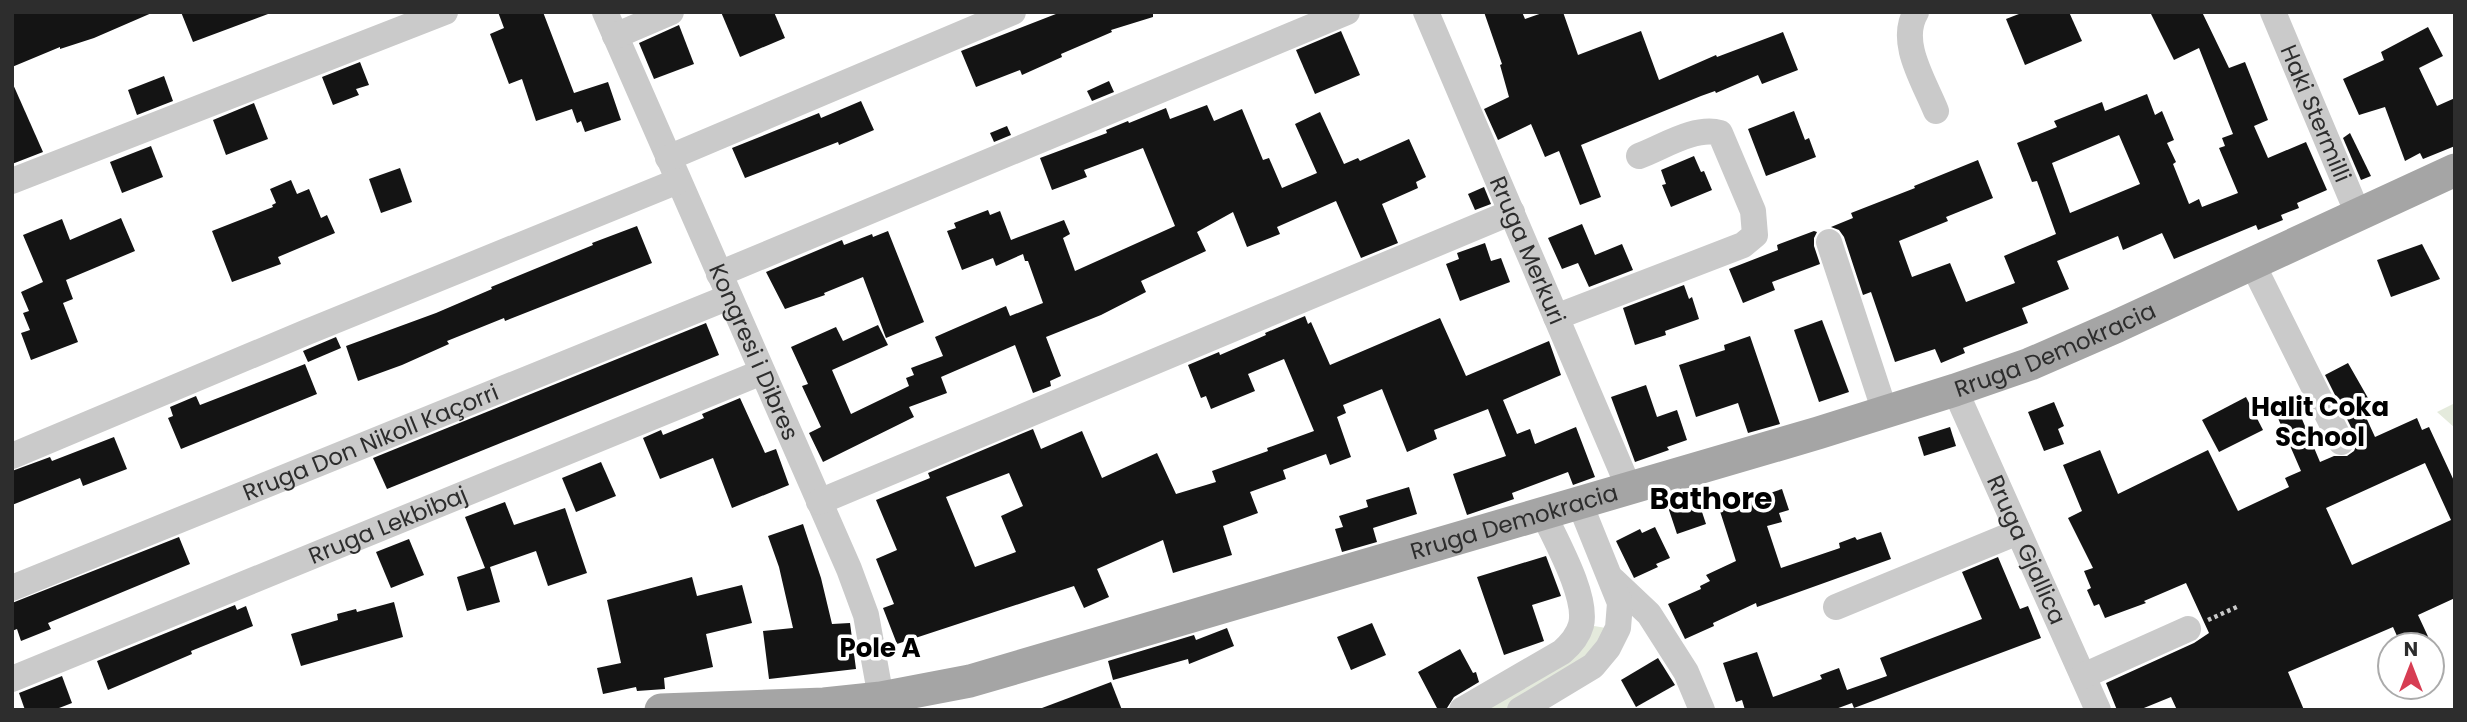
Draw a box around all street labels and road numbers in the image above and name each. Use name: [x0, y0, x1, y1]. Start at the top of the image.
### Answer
street label: Haki Stermilli: [2273, 40, 2359, 187]
street label: Rruga Merkuri: [1482, 171, 1573, 329]
street label: Kongresi i Dibres: [701, 259, 807, 445]
street label: Rruga Demokracia: [1950, 294, 2161, 405]
street label: Rruga Don Nikoll Kaçorri: [238, 376, 503, 509]
street label: Rruga Gjallica: [1979, 470, 2074, 629]
street label: Rruga Demokracia: [1407, 476, 1622, 567]
street label: Rruga Lekbibaj: [304, 478, 472, 572]

